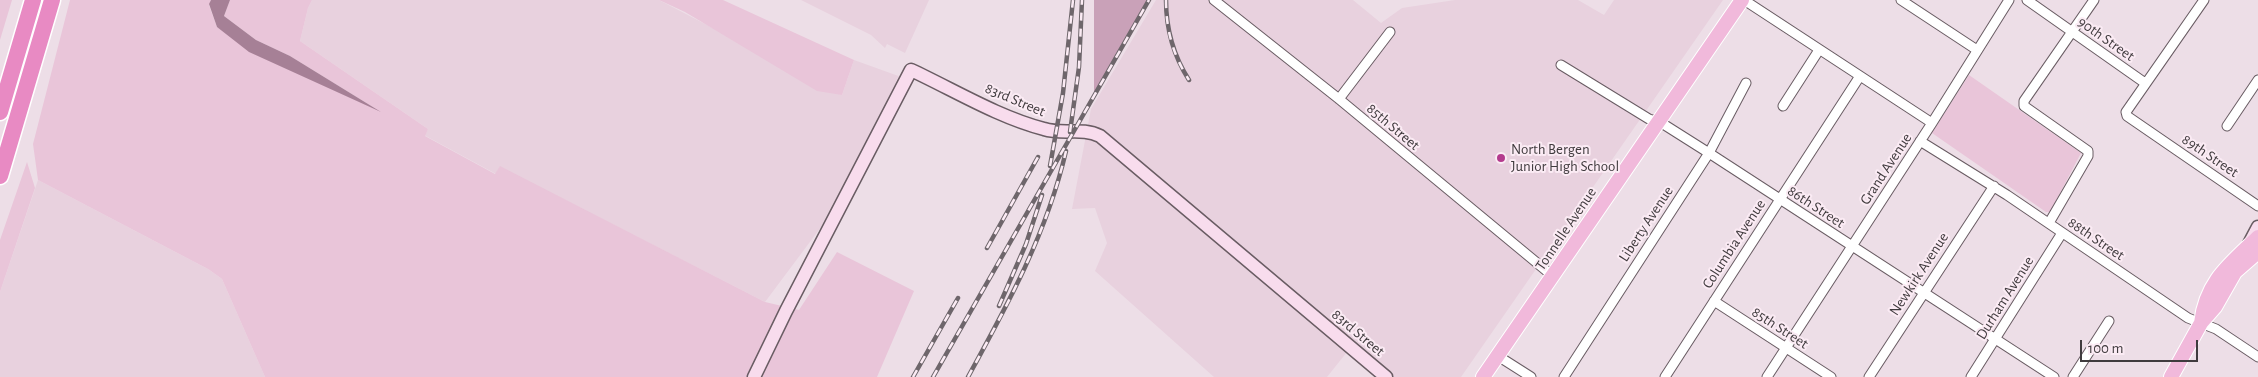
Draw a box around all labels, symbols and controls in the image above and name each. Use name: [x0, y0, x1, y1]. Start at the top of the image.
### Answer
street label: 90th Street: [2074, 13, 2138, 65]
street label: 83rd Street: [982, 79, 1048, 121]
street label: 85th Street: [1363, 100, 1423, 154]
street label: Grand Avenue: [1856, 130, 1916, 208]
street label: 89th Street: [2178, 130, 2242, 182]
place label: North Bergen Junior High School: [1511, 140, 1619, 175]
marker: North Bergen Junior High School: [1495, 152, 1507, 164]
street label: 86th Street: [1784, 182, 1848, 232]
street label: Liberty Avenue: [1615, 183, 1677, 265]
street label: Tonnelle Avenue: [1532, 184, 1600, 274]
street label: Columbia Avenue: [1699, 196, 1769, 292]
street label: 88th Street: [2064, 213, 2128, 265]
street label: Newkirk Avenue: [1885, 229, 1953, 319]
street label: Durham Avenue: [1972, 253, 2038, 343]
street label: 85th Street: [1748, 303, 1812, 353]
street label: 83rd Street: [1328, 306, 1388, 360]
scale bar: [2083, 330, 2200, 362]
text: 100 m: [2088, 341, 2123, 356]

